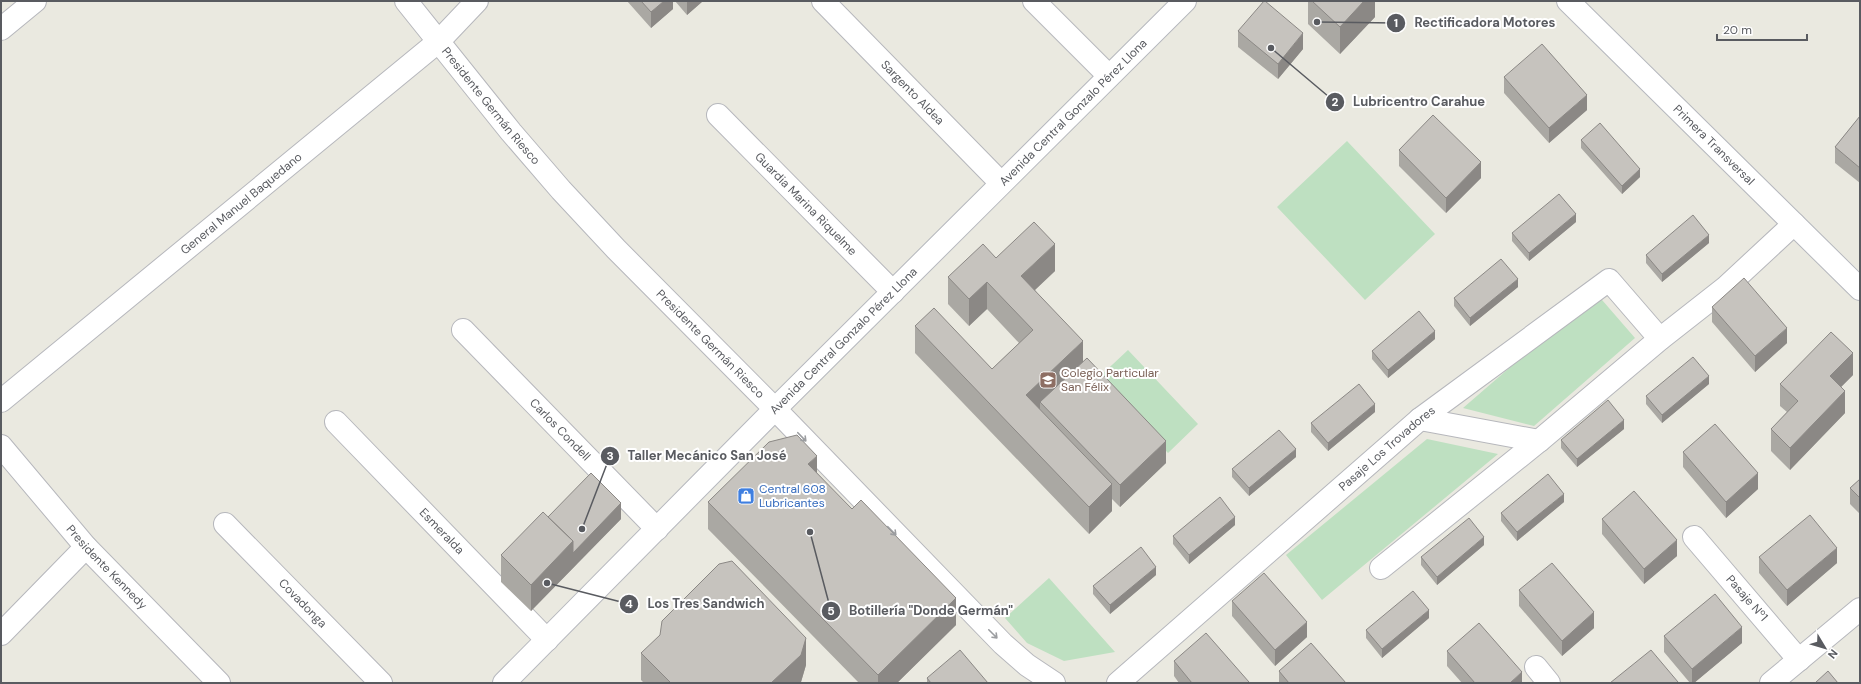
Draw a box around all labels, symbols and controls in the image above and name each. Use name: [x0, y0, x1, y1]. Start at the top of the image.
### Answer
callout: Rectificadora Motores: [1386, 10, 1564, 35]
text: Rectificadora Motores: [1414, 14, 1556, 31]
text: 1: [1394, 15, 1398, 31]
scale bar: [1717, 16, 1807, 42]
text: 20 m: [1723, 22, 1752, 38]
street label: Avenida Central Gonzalo Pérez Llona: [996, 35, 1150, 189]
street label: Presidente Germán Riesco: [438, 44, 544, 168]
street label: Sargento Aldea: [877, 57, 948, 128]
callout: Lubricentro Carahue: [1325, 89, 1493, 114]
text: Lubricentro Carahue: [1353, 93, 1485, 110]
text: 2: [1332, 94, 1339, 110]
street label: Primera Transversal: [1670, 101, 1758, 189]
street label: General Manuel Baquedano: [177, 149, 305, 258]
street label: Guardia Marina Riquelme: [751, 149, 861, 259]
street label: Avenida Central Gonzalo Pérez Llona: [766, 264, 921, 418]
street label: Presidente Germán Riesco: [653, 286, 768, 402]
place label: Colegio Particular San Félix: [1061, 365, 1159, 395]
school or university icon: Colegio Particular San Félix: [1038, 370, 1058, 390]
street label: Carlos Condell: [526, 395, 594, 464]
street label: Pasaje Los Trovadores: [1335, 402, 1439, 494]
one-way arrow: [797, 432, 807, 442]
callout: Taller Mecánico San José: [600, 443, 795, 468]
text: Taller Mecánico San José: [628, 447, 787, 464]
text: 3: [606, 448, 614, 464]
place label: Central 608 Lubricantes: [759, 481, 826, 511]
shop icon: Central 608 Lubricantes: [736, 486, 756, 506]
street label: Esmeralda: [416, 505, 468, 558]
street label: Presidente Kennedy: [63, 522, 151, 613]
one-way arrow: [887, 526, 897, 536]
street label: Pasaje Nº1: [1723, 572, 1771, 624]
street label: Covadonga: [275, 575, 330, 631]
callout: Los Tres Sandwich: [619, 591, 773, 616]
text: Los Tres Sandwich: [647, 595, 765, 612]
text: 4: [625, 596, 633, 612]
callout: Botillería "Donde Germán": [821, 598, 1021, 623]
text: Botillería "Donde Germán": [849, 602, 1013, 619]
text: 5: [827, 603, 835, 619]
north arrow: [1805, 628, 1845, 668]
one-way arrow: [988, 629, 998, 639]
text: N: [1825, 647, 1841, 662]

